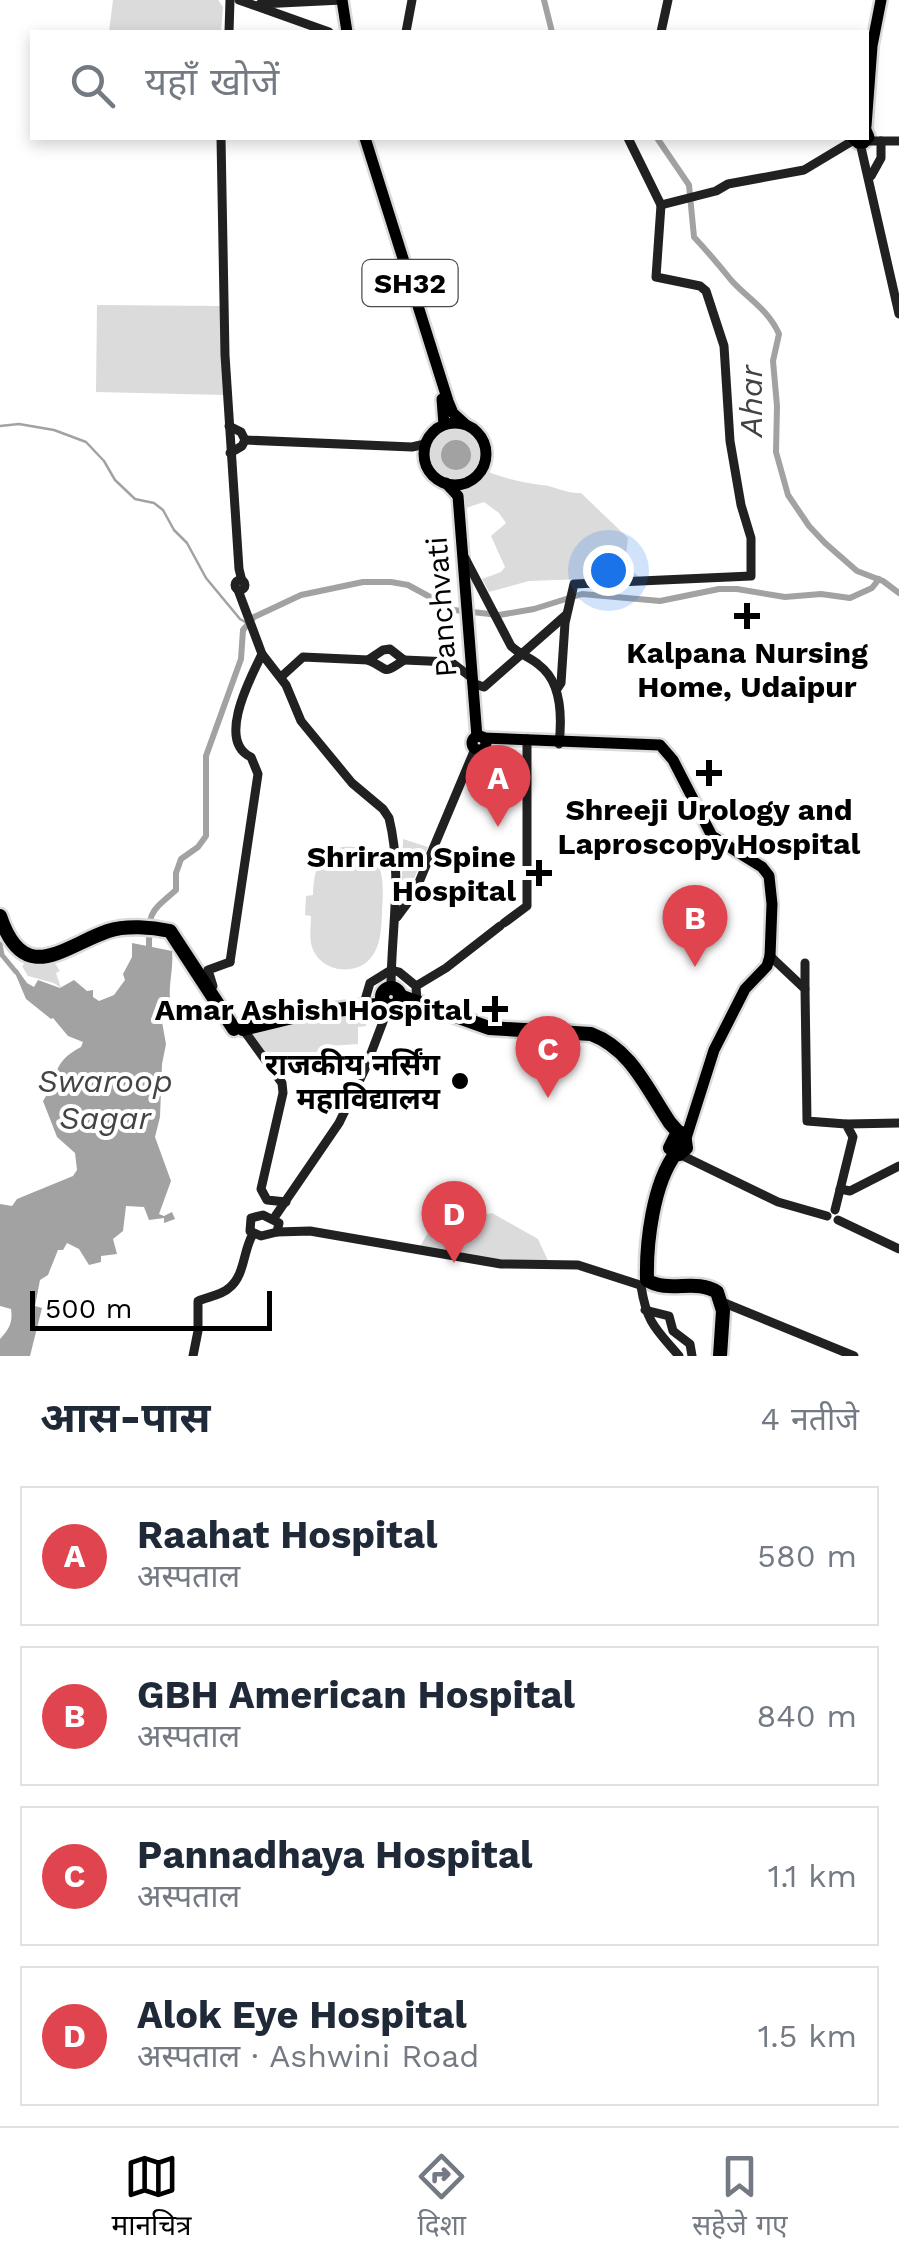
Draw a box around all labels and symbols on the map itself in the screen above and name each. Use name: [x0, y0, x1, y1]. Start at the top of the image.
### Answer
road number: SH32: [362, 260, 458, 306]
water label: Ahar: [732, 364, 770, 439]
street label: Panchvati: [419, 535, 463, 679]
your location: [583, 545, 634, 596]
marker: Kalpana Nursing Home, Udaipur: [734, 603, 760, 629]
place label: Kalpana Nursing Home, Udaipur: [626, 635, 868, 704]
pin: A: [466, 744, 530, 827]
marker: Shreeji Urology and Laproscopy Hospital: [696, 760, 722, 786]
place label: Shreeji Urology and Laproscopy Hospital: [558, 792, 861, 861]
place label: Shriram Spine Hospital: [307, 839, 516, 908]
marker: Shriram Spine Hospital: [526, 860, 552, 886]
pin: B: [662, 884, 728, 967]
place label: Amar Ashish Hospital: [155, 992, 472, 1027]
marker: Amar Ashish Hospital: [482, 996, 508, 1022]
pin: C: [516, 1016, 580, 1098]
place label: राजकीय नर्सिंग महाविद्यालय: [265, 1047, 441, 1116]
water label: Swaroop Sagar: [37, 1062, 173, 1137]
marker: राजकीय नर्सिंग महाविद्यालय: [449, 1070, 471, 1092]
pin: D: [422, 1180, 486, 1263]
scale bar: [30, 1286, 272, 1330]

